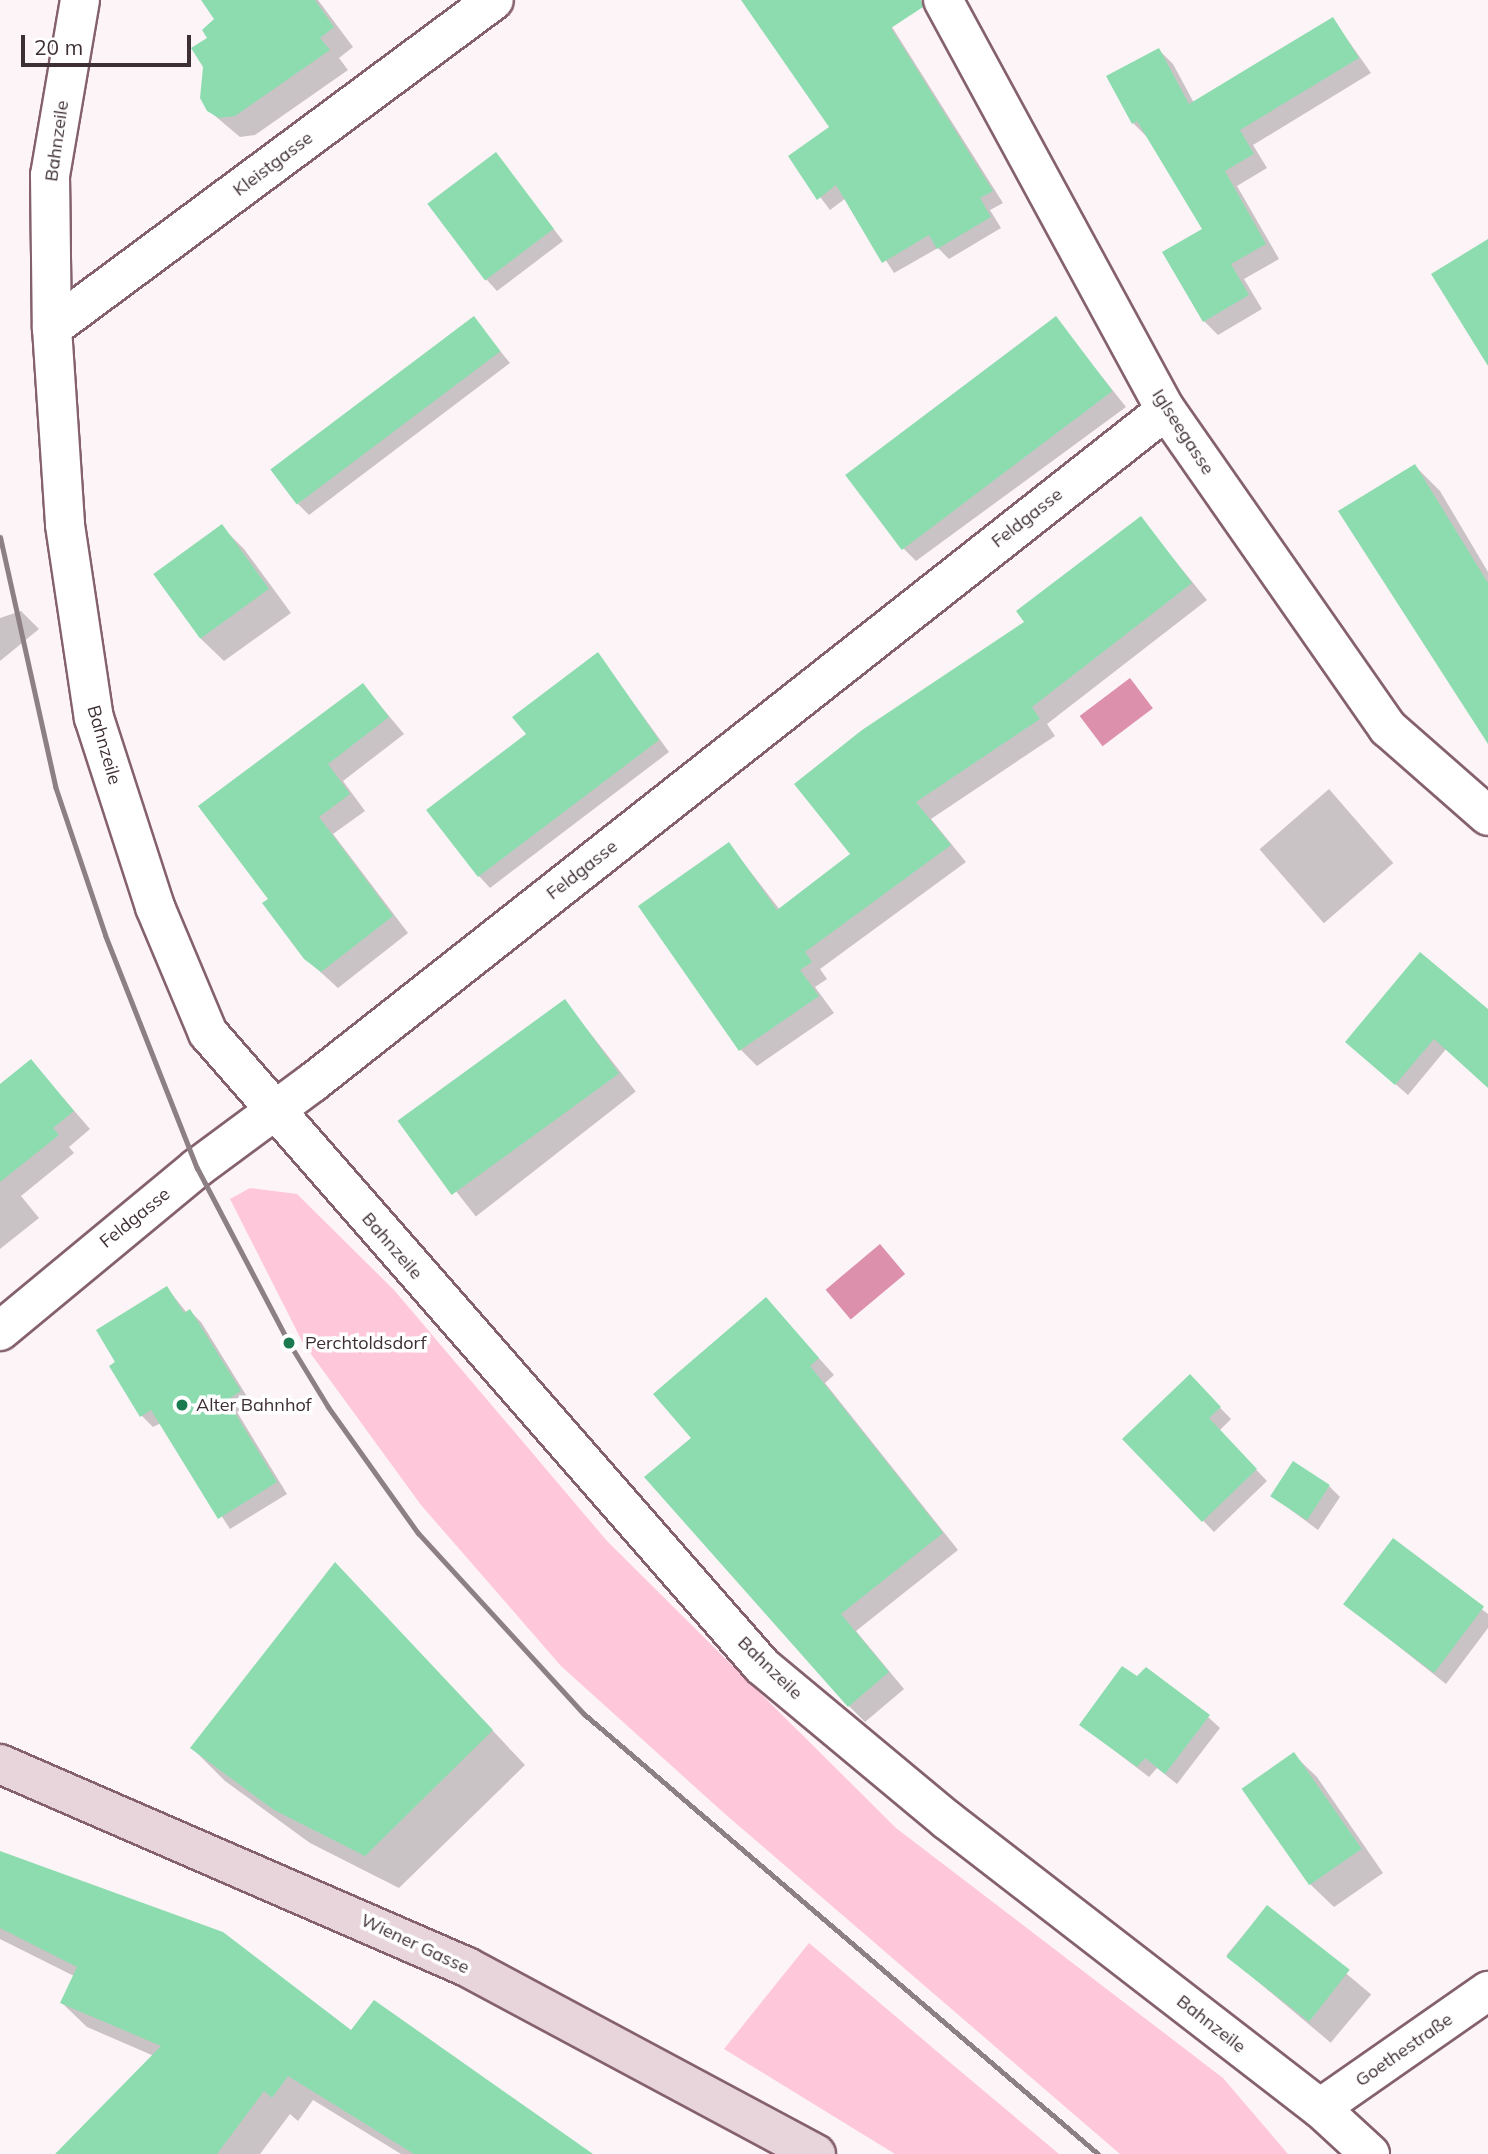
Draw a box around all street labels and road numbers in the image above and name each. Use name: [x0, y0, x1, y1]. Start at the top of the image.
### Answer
street label: Bahnzeile: [41, 99, 73, 183]
street label: Kleistgasse: [229, 127, 317, 201]
street label: Iglseegasse: [1147, 385, 1219, 479]
street label: Feldgasse: [987, 484, 1067, 552]
street label: Bahnzeile: [82, 703, 126, 787]
street label: Feldgasse: [542, 836, 622, 904]
street label: Feldgasse: [96, 1183, 174, 1253]
street label: Bahnzeile: [357, 1208, 427, 1284]
street label: Bahnzeile: [733, 1632, 807, 1704]
street label: Wiener Gasse: [357, 1909, 473, 1979]
street label: Bahnzeile: [1172, 1990, 1250, 2058]
street label: Goethestraße: [1351, 2009, 1457, 2091]

